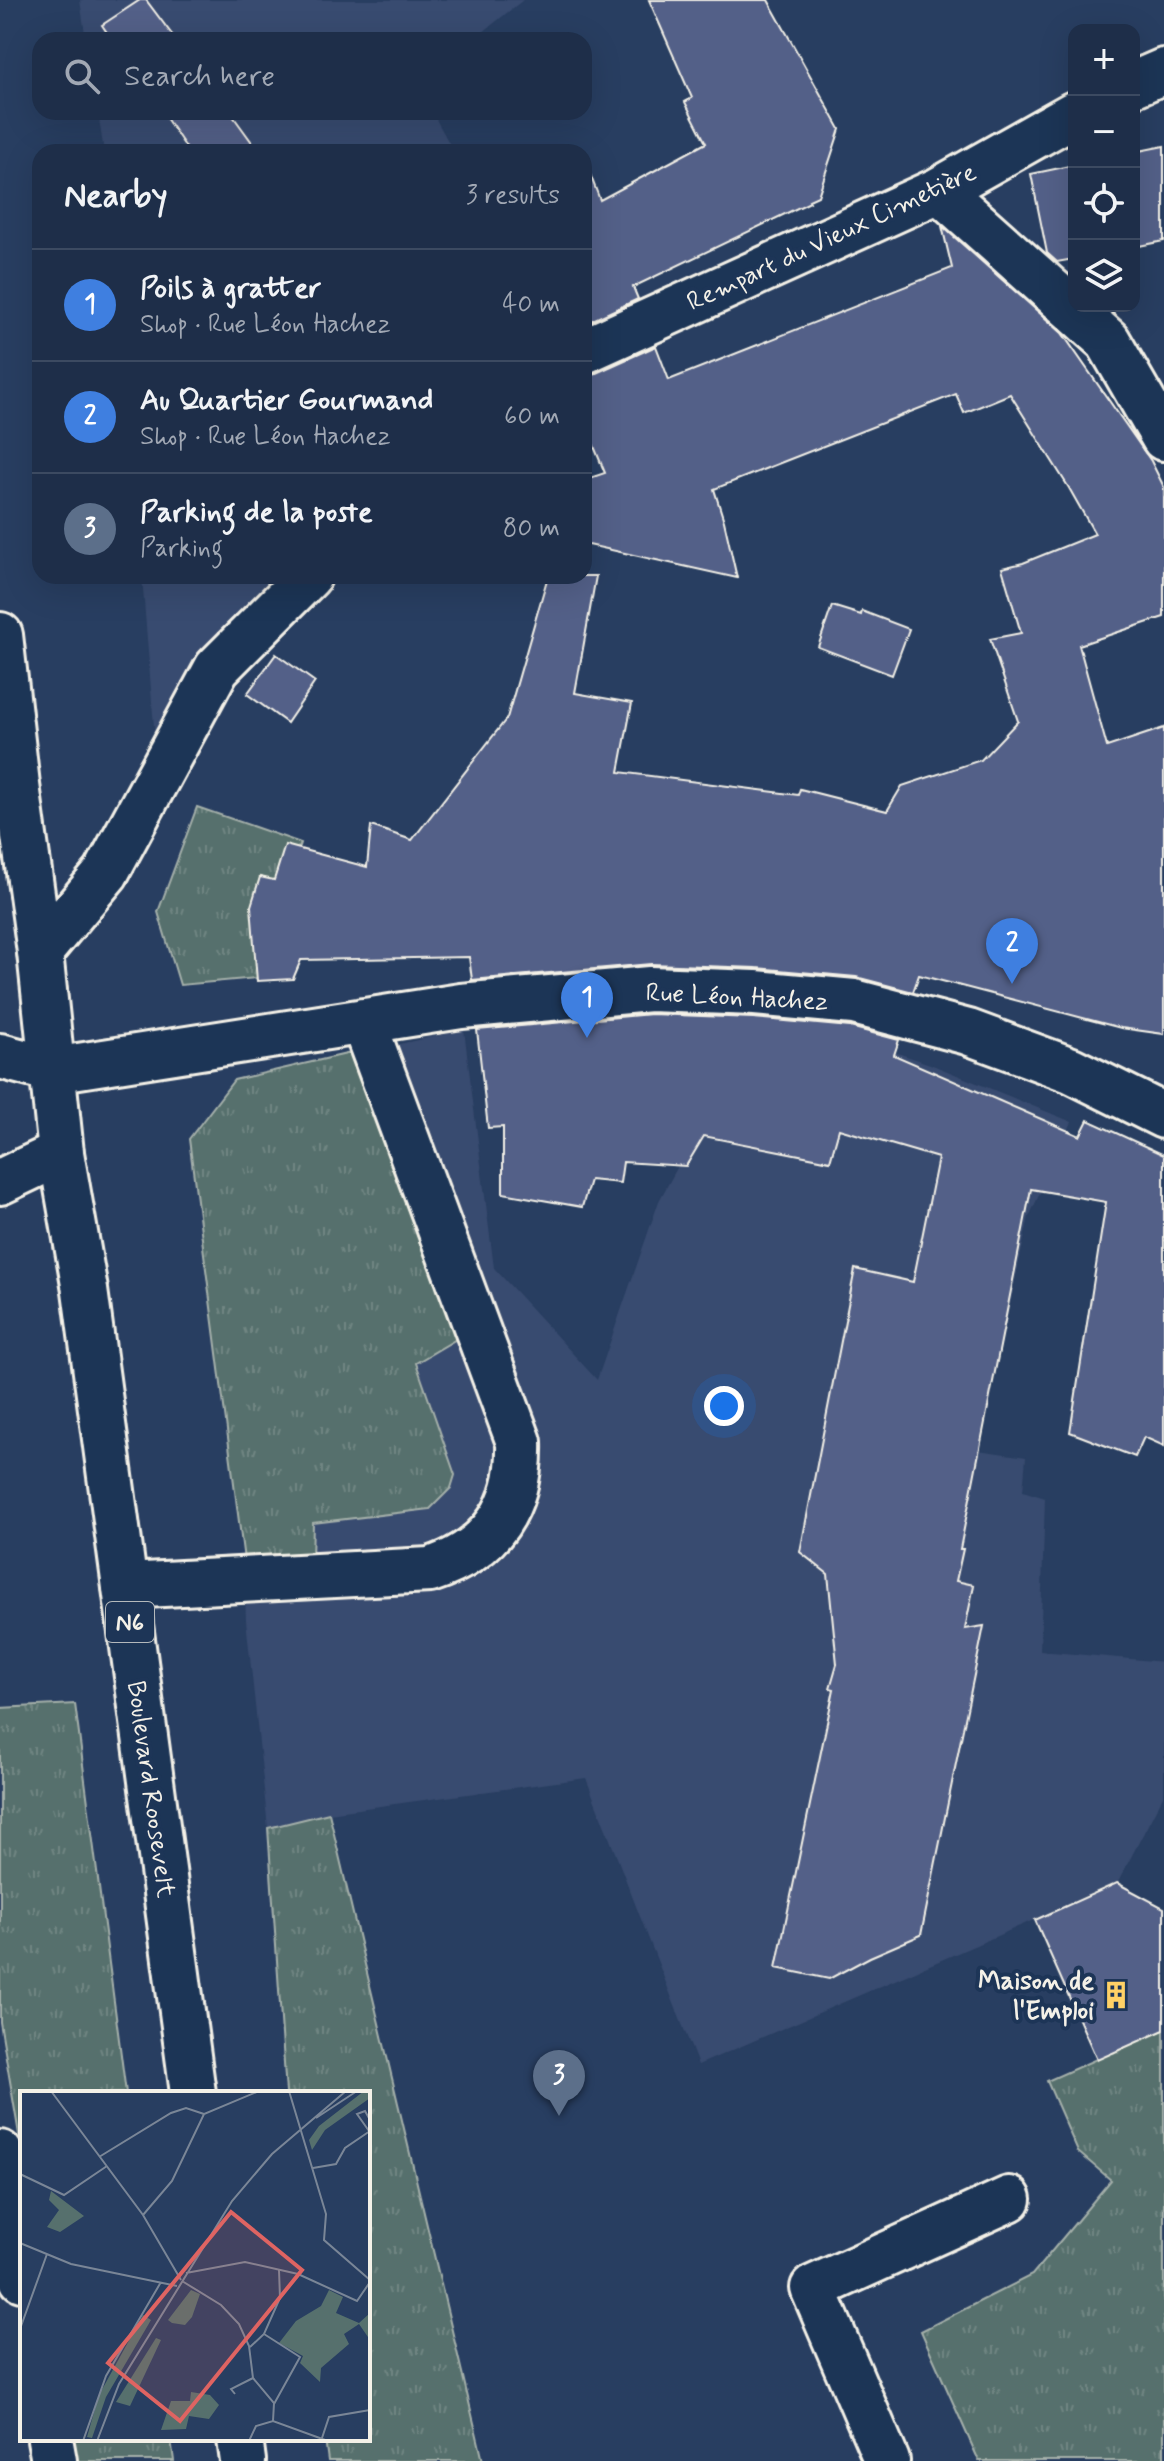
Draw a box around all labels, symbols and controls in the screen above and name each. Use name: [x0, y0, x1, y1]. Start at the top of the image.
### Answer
map controls: [1068, 24, 1140, 312]
button: +: [1068, 24, 1140, 96]
search box: [32, 32, 592, 120]
icon: search: [60, 54, 104, 98]
text: Search here: [124, 57, 275, 96]
button: −: [1068, 96, 1140, 168]
street label: Rempart du Vieux Cimetière: [682, 156, 982, 320]
button: locate: [1068, 168, 1140, 240]
text: Nearby: [64, 174, 168, 219]
text: 3 results: [466, 179, 560, 213]
button: layers: [1068, 240, 1140, 312]
text: Poils à gratter: [140, 269, 321, 308]
text: 1: [84, 288, 96, 322]
text: 40 m: [502, 288, 560, 322]
text: Shop · Rue Léon Hachez: [140, 308, 391, 342]
text: Au Quartier Gourmand: [140, 381, 433, 420]
text: 2: [84, 400, 96, 434]
text: 60 m: [504, 400, 560, 434]
text: Shop · Rue Léon Hachez: [140, 420, 391, 454]
text: Parking de la poste: [140, 493, 373, 532]
text: 3: [84, 512, 96, 546]
text: 80 m: [503, 512, 560, 546]
text: Parking: [140, 532, 223, 566]
pin: 2: [986, 918, 1038, 984]
pin: 1: [561, 972, 613, 1038]
street label: Rue Léon Hachez: [645, 976, 829, 1020]
your location: [704, 1386, 744, 1426]
road number: N6: [106, 1602, 154, 1642]
street label: Boulevard Roosevelt: [118, 1679, 182, 1900]
place label: Maison de l'Emploi: [978, 1965, 1094, 2029]
building icon: Maison de l'Emploi: [1101, 1980, 1131, 2010]
pin: 3: [533, 2050, 585, 2116]
inset map: [20, 2091, 370, 2441]

